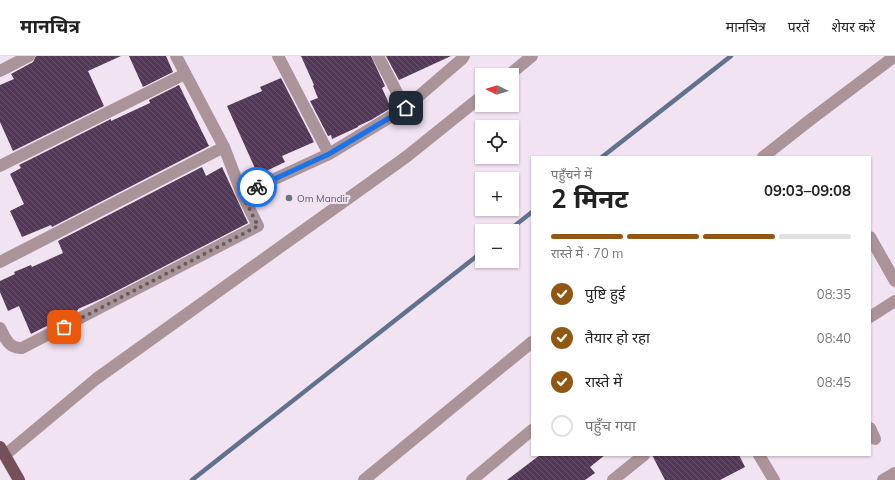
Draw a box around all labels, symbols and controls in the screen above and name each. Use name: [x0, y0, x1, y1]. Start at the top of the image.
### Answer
text: मानचित्र: [20, 14, 80, 38]
text: मानचित्र: [726, 18, 766, 36]
text: परतें: [788, 18, 810, 36]
text: शेयर करें: [832, 18, 875, 36]
north arrow: [475, 68, 519, 112]
map controls: [475, 68, 519, 268]
pin: [389, 91, 423, 125]
icon: home: [395, 97, 417, 119]
button: locate: [475, 120, 519, 164]
text: पहुँचने में: [551, 166, 592, 182]
courier: [237, 167, 277, 207]
button: +: [475, 172, 519, 216]
icon: bike: [246, 176, 268, 198]
text: 09:03–09:08: [764, 181, 851, 200]
text: 2 मिनट: [551, 182, 628, 215]
place label: Om Mandir: [297, 192, 349, 205]
marker: Om Mandir: [284, 193, 294, 203]
button: −: [475, 224, 519, 268]
text: रास्ते में · 70 m: [551, 245, 624, 261]
icon: check: [551, 283, 573, 305]
text: पुष्टि हुई: [585, 284, 625, 303]
text: 08:35: [817, 286, 851, 302]
pin: [47, 310, 81, 344]
icon: bag: [53, 316, 75, 338]
icon: check: [551, 327, 573, 349]
text: तैयार हो रहा: [585, 328, 650, 347]
text: 08:40: [817, 330, 851, 346]
icon: check: [551, 371, 573, 393]
text: रास्ते में: [585, 372, 622, 391]
text: 08:45: [817, 374, 851, 390]
text: पहुँच गया: [585, 416, 636, 435]

